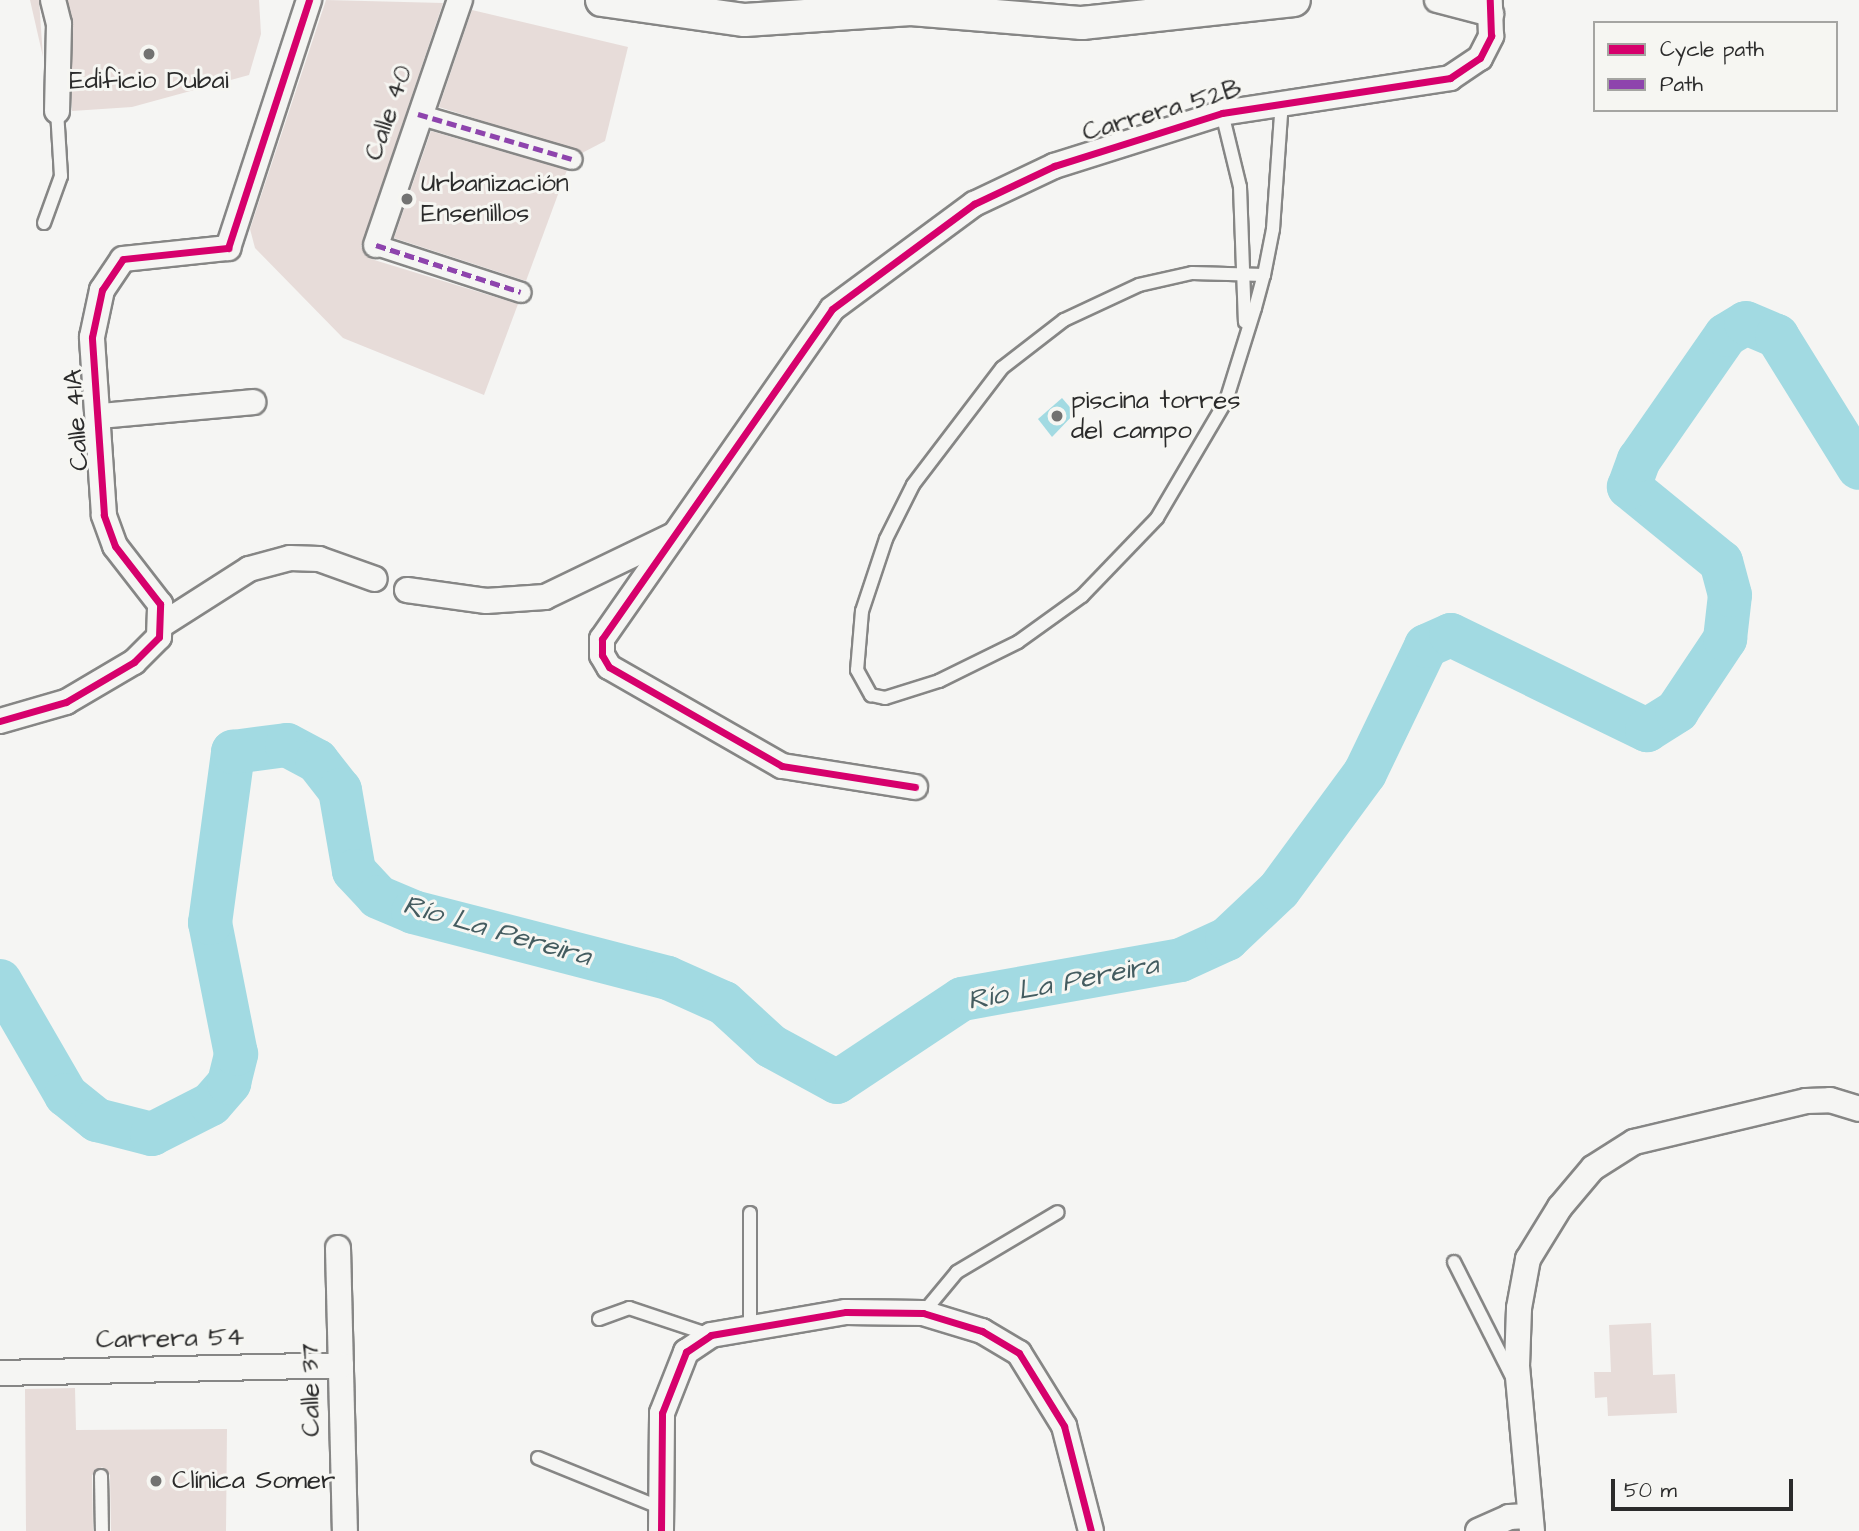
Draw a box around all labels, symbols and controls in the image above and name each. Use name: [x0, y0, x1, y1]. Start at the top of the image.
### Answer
legend: [1593, 21, 1838, 112]
text: Cycle path: [1660, 35, 1764, 64]
marker: Edificio Dubai: [141, 46, 157, 62]
street label: Calle 40: [358, 61, 420, 165]
place label: Edificio Dubai: [69, 65, 229, 97]
text: Path: [1660, 70, 1703, 99]
street label: Carrera 52B: [1079, 73, 1245, 149]
place label: Urbanización Ensenillos: [421, 168, 569, 230]
marker: Urbanización Ensenillos: [399, 191, 415, 207]
street label: Calle 41A: [58, 368, 96, 472]
place label: piscina torres del campo: [1071, 385, 1240, 446]
marker: piscina torres del campo: [1049, 408, 1065, 424]
water label: Río La Pereira: [399, 888, 595, 974]
water label: Río La Pereira: [965, 948, 1161, 1018]
street label: Carrera 54: [95, 1322, 245, 1356]
street label: Calle 37: [295, 1343, 327, 1437]
scale bar: [1614, 1464, 1796, 1508]
place label: Clínica Somer: [172, 1465, 335, 1497]
marker: Clínica Somer: [146, 1471, 166, 1491]
text: 50 m: [1624, 1476, 1677, 1505]

